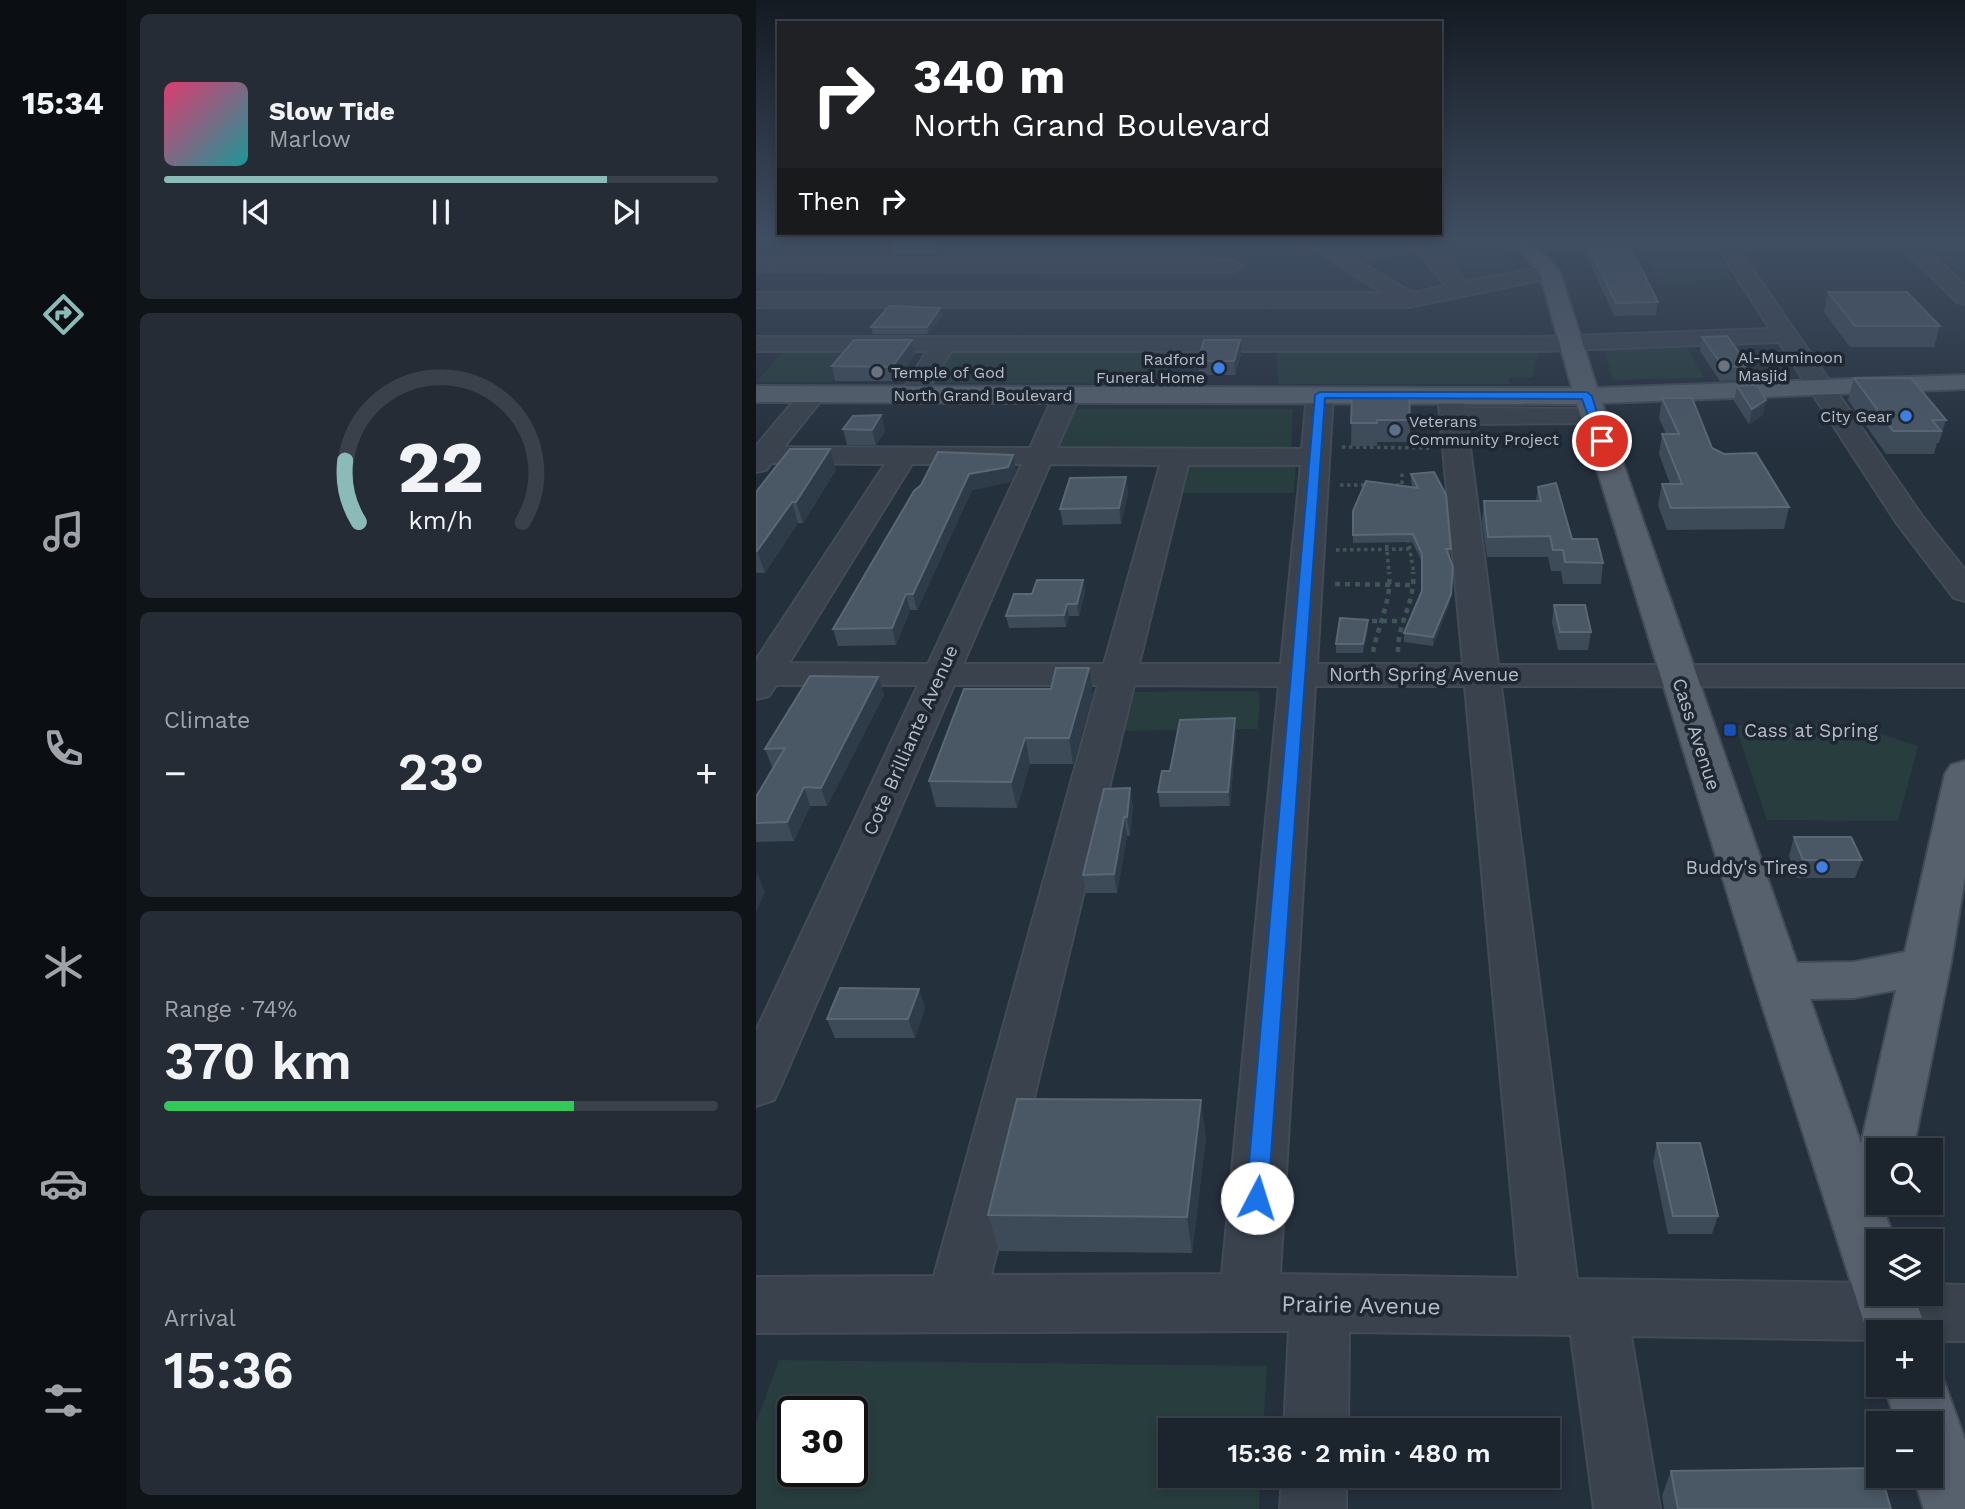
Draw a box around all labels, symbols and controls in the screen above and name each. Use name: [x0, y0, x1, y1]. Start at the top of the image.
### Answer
text: 340 m: [913, 47, 1065, 105]
icon: right: [798, 49, 889, 140]
text: 15:34: [22, 84, 104, 122]
text: Slow Tide: [269, 96, 395, 126]
text: North Grand Boulevard: [913, 106, 1271, 144]
text: Marlow: [269, 126, 351, 153]
icon: right: [874, 182, 912, 220]
text: Then: [798, 186, 860, 216]
icon: previous: [237, 193, 275, 231]
icon: pause: [422, 193, 460, 231]
icon: next: [607, 193, 645, 231]
icon: directions: [39, 290, 88, 339]
place label: Al-Muminoon Masjid: [1738, 348, 1843, 385]
place label: Radford Funeral Home: [1096, 350, 1205, 387]
marker: Al-Muminoon Masjid: [1716, 358, 1732, 374]
marker: Radford Funeral Home: [1211, 360, 1227, 376]
place label: Temple of God: [891, 363, 1005, 382]
marker: Temple of God: [869, 364, 885, 380]
street label: North Grand Boulevard: [894, 386, 1072, 405]
place label: City Gear: [1820, 407, 1892, 426]
marker: City Gear: [1898, 408, 1914, 424]
pin: [1572, 411, 1632, 471]
place label: Veterans Community Project: [1409, 412, 1559, 449]
marker: Veterans Community Project: [1387, 422, 1403, 438]
icon: arrive: [1583, 422, 1621, 460]
text: 22: [398, 424, 484, 510]
text: km/h: [409, 505, 473, 534]
icon: music: [39, 507, 88, 556]
street label: Cote Brilliante Avenue: [858, 642, 963, 839]
street label: North Spring Avenue: [1329, 663, 1519, 686]
street label: Cass Avenue: [1668, 675, 1726, 793]
text: Climate: [164, 707, 250, 734]
place label: Cass at Spring: [1744, 719, 1879, 742]
marker: Cass at Spring: [1722, 722, 1738, 738]
icon: phone: [39, 724, 88, 773]
text: 23°: [398, 742, 484, 803]
text: −: [164, 751, 187, 795]
text: +: [695, 751, 718, 795]
place label: Buddy's Tires: [1685, 856, 1808, 879]
marker: Buddy's Tires: [1814, 859, 1830, 875]
icon: climate: [39, 942, 88, 991]
text: Range · 74%: [164, 996, 297, 1023]
text: 370 km: [164, 1031, 352, 1092]
map controls: [1866, 1138, 1943, 1488]
button: search: [1866, 1138, 1943, 1215]
icon: car: [39, 1159, 88, 1208]
position arrow: [1220, 1161, 1294, 1235]
button: layers: [1866, 1229, 1943, 1306]
street label: Prairie Avenue: [1281, 1291, 1441, 1320]
text: Arrival: [164, 1305, 236, 1332]
button: +: [1866, 1320, 1943, 1397]
text: 15:36: [164, 1340, 294, 1401]
icon: filters: [39, 1376, 88, 1425]
speed limit sign: 30: [777, 1396, 868, 1487]
button: −: [1866, 1411, 1943, 1488]
text: 15:36 · 2 min · 480 m: [1227, 1438, 1491, 1468]

